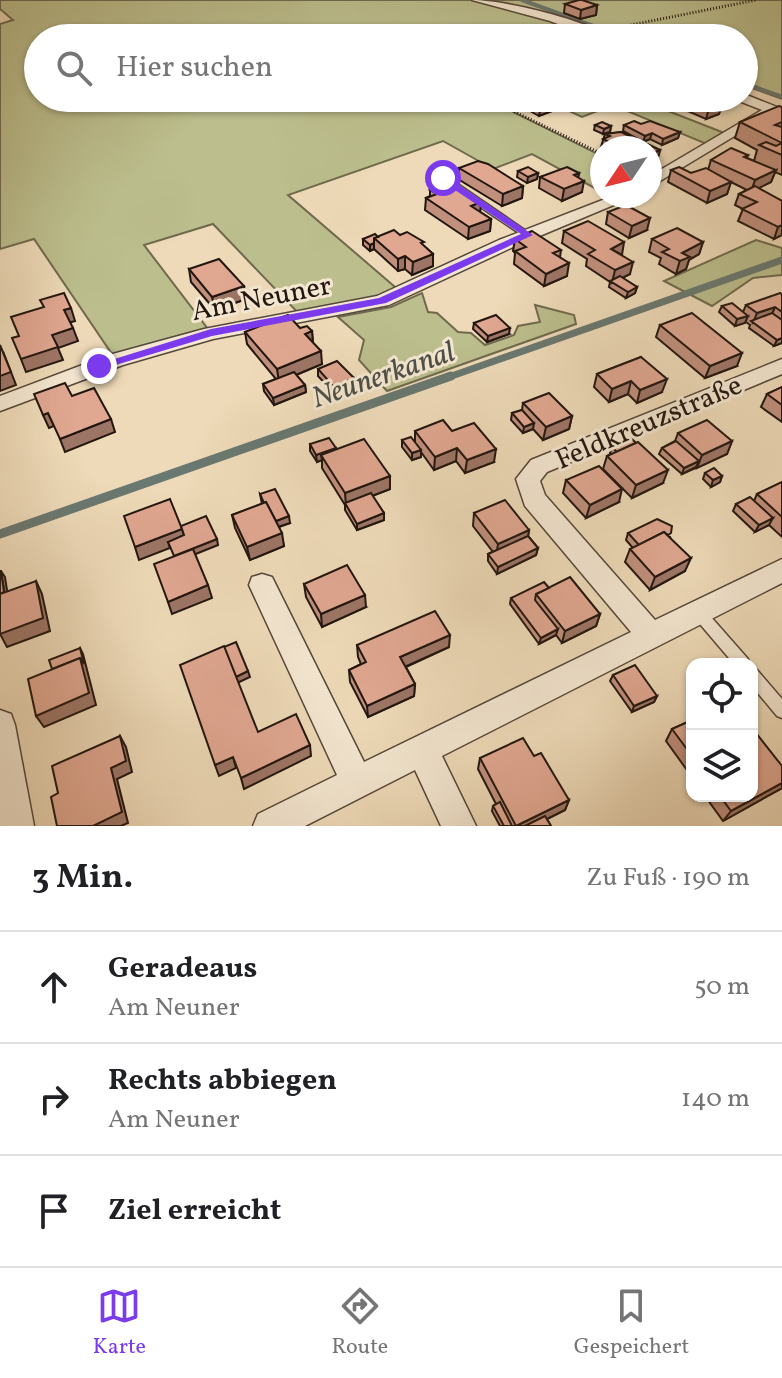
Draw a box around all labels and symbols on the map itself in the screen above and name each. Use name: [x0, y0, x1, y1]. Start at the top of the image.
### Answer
north arrow: [590, 136, 662, 208]
route start: [425, 160, 461, 196]
street label: Am Neuner: [188, 267, 335, 332]
water label: Neunerkanal: [306, 332, 461, 420]
route end: [81, 348, 117, 384]
street label: Feldkreuzstraße: [550, 366, 748, 480]

